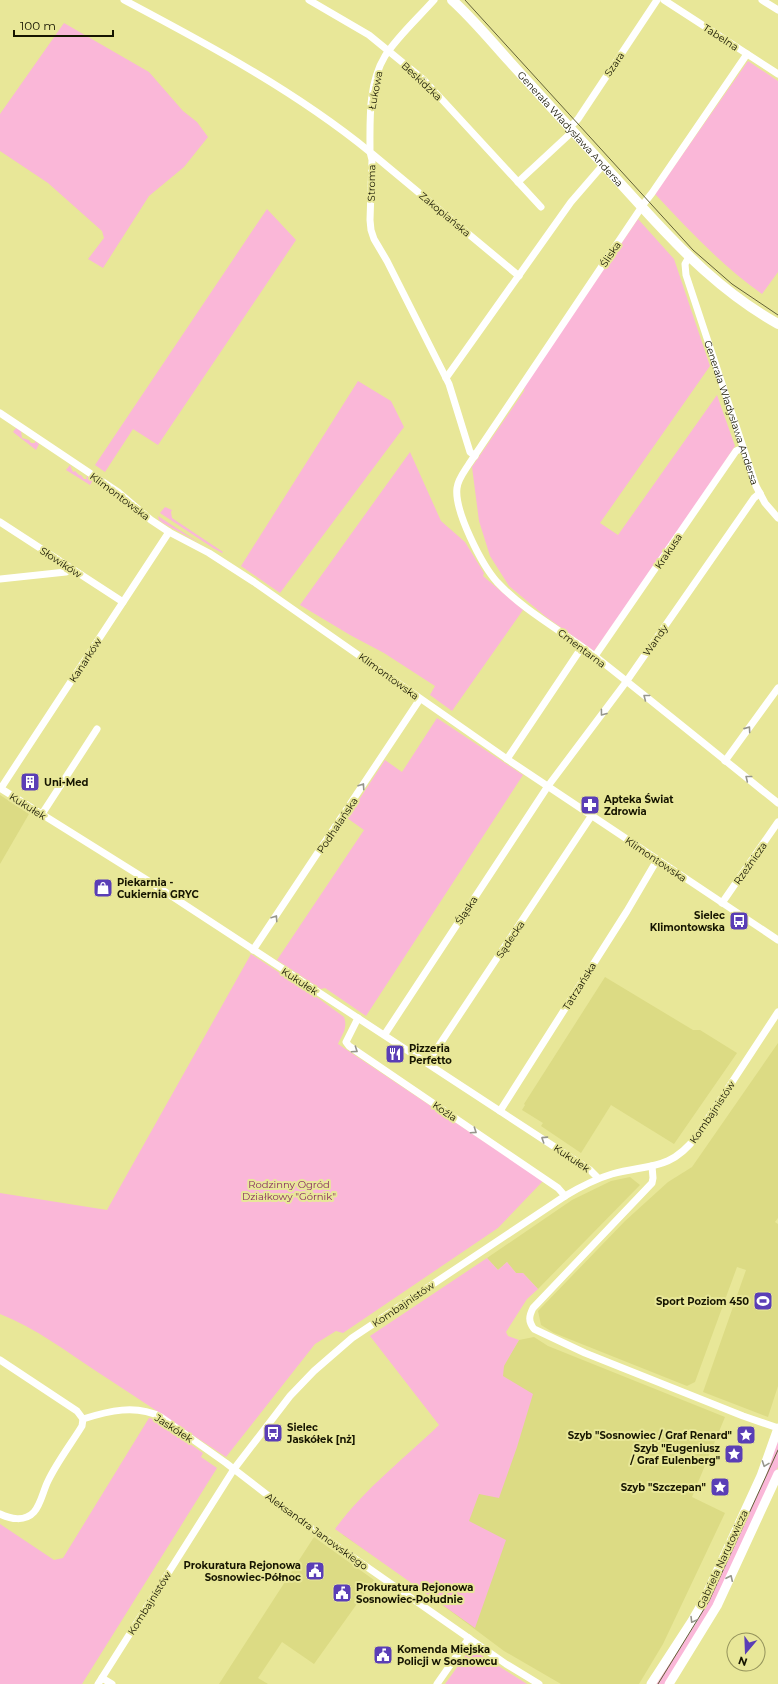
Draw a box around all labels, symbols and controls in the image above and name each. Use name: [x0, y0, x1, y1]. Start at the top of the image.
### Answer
scale bar: [14, 12, 113, 38]
text: 100 m: [20, 18, 56, 33]
street label: Tabelna: [701, 21, 741, 54]
street label: Szara: [602, 50, 627, 79]
street label: Beskidzka: [399, 59, 445, 103]
street label: Generała Władysława Andersa: [514, 69, 626, 189]
street label: Łukowa: [365, 70, 386, 110]
street label: Stroma: [365, 164, 378, 202]
street label: Zakopiańska: [416, 189, 473, 240]
street label: Śliska: [597, 239, 624, 270]
street label: Generała Władysława Andersa: [701, 339, 761, 487]
street label: Klimontowska: [87, 470, 152, 523]
street label: Krakusa: [652, 531, 685, 571]
street label: Słowików: [37, 544, 84, 581]
street label: Wandy: [640, 622, 671, 659]
street label: Cmentarna: [555, 626, 608, 671]
street label: Kanarków: [66, 636, 105, 685]
street label: Klimontowska: [356, 650, 421, 703]
one-way arrow: [643, 695, 650, 702]
one-way arrow: [601, 708, 608, 715]
one-way arrow: [743, 727, 750, 734]
building icon: Uni-Med: [19, 771, 41, 793]
place label: Uni-Med: [44, 776, 89, 789]
one-way arrow: [745, 776, 752, 783]
one-way arrow: [357, 783, 365, 790]
street label: Kukułek: [7, 790, 49, 823]
place label: Apteka Świat Zdrowia: [603, 793, 674, 818]
pharmacy icon: Apteka Świat Zdrowia: [579, 794, 601, 816]
street label: Podhalańska: [314, 795, 361, 856]
street label: Klimontowska: [622, 834, 689, 885]
street label: Rzeźnicza: [731, 839, 770, 887]
place label: Piekarnia - Cukiernia GRYC: [117, 876, 199, 901]
shop icon: Piekarnia - Cukiernia GRYC: [92, 877, 114, 899]
street label: Śląska: [452, 894, 480, 927]
place label: Sielec Klimontowska: [650, 909, 725, 934]
bus stop icon: Sielec Klimontowska: [728, 910, 750, 932]
one-way arrow: [270, 915, 278, 922]
street label: Sądecka: [493, 918, 528, 960]
street label: Tatrzańska: [560, 960, 599, 1013]
street label: Kukułek: [279, 965, 320, 998]
place label: Pizzeria Perfetto: [409, 1042, 452, 1067]
restaurant icon: Pizzeria Perfetto: [384, 1043, 406, 1065]
one-way arrow: [351, 1045, 358, 1053]
street label: Kombajnistów: [687, 1079, 738, 1146]
street label: Koźla: [430, 1099, 459, 1124]
one-way arrow: [470, 1126, 477, 1134]
one-way arrow: [541, 1137, 548, 1144]
street label: Kukułek: [551, 1142, 592, 1175]
park label: Rodzinny Ogród Działkowy "Górnik": [242, 1178, 336, 1203]
street label: Kombajnistów: [370, 1279, 437, 1330]
sports icon: Sport Poziom 450: [752, 1290, 774, 1312]
place label: Sport Poziom 450: [656, 1295, 749, 1308]
street label: Jaskółek: [151, 1411, 195, 1445]
place label: Sielec Jaskółek [nż]: [286, 1421, 355, 1446]
bus stop icon: Sielec Jaskółek [nż]: [262, 1422, 284, 1444]
place icon: Szyb "Sosnowiec / Graf Renard": [735, 1424, 757, 1446]
place label: Szyb "Sosnowiec / Graf Renard": [568, 1429, 732, 1442]
place label: Szyb "Eugeniusz / Graf Eulenberg": [629, 1442, 721, 1467]
place icon: Szyb "Eugeniusz / Graf Eulenberg": [723, 1443, 745, 1465]
one-way arrow: [762, 1461, 770, 1468]
place icon: Szyb "Szczepan": [709, 1476, 731, 1498]
place label: Szyb "Szczepan": [621, 1481, 706, 1494]
street label: Aleksandra Janowskiego: [263, 1490, 370, 1573]
street label: Gabriela Narutowicza: [694, 1508, 751, 1610]
place label: Prokuratura Rejonowa Sosnowiec-Północ: [184, 1559, 301, 1584]
public building icon: Prokuratura Rejonowa Sosnowiec-Północ: [304, 1560, 326, 1582]
street label: Kombajnistów: [125, 1569, 174, 1637]
one-way arrow: [726, 1575, 734, 1582]
place label: Prokuratura Rejonowa Sosnowiec-Południe: [356, 1581, 473, 1606]
public building icon: Prokuratura Rejonowa Sosnowiec-Południe: [331, 1582, 353, 1604]
one-way arrow: [690, 1616, 697, 1623]
north arrow: [726, 1632, 766, 1672]
place label: Komenda Miejska Policji w Sosnowcu: [397, 1643, 498, 1668]
public building icon: Komenda Miejska Policji w Sosnowcu: [372, 1644, 394, 1666]
text: N: [736, 1653, 749, 1670]

